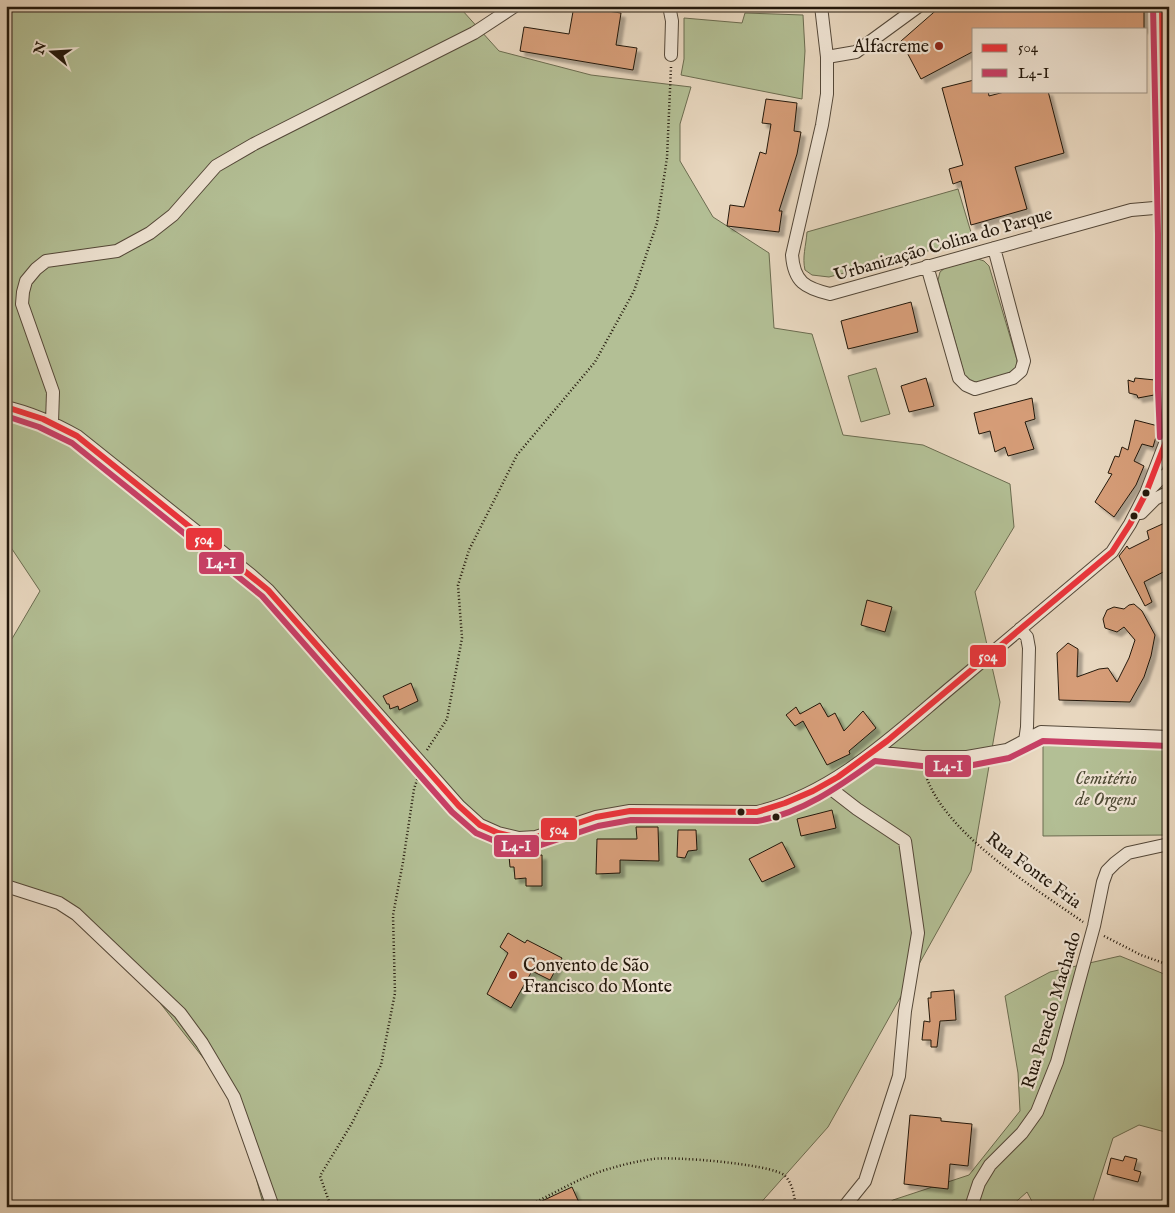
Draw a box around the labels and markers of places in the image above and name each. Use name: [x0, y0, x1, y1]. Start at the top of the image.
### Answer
place label: Alfacreme: [852, 36, 929, 59]
marker: Alfacreme: [933, 40, 945, 52]
unlabelled marker: [1141, 488, 1151, 498]
unlabelled marker: [1129, 511, 1139, 521]
unlabelled marker: [736, 807, 746, 817]
unlabelled marker: [771, 812, 781, 822]
place label: Convento de São Francisco do Monte: [523, 955, 672, 999]
marker: Convento de São Francisco do Monte: [507, 969, 519, 981]

